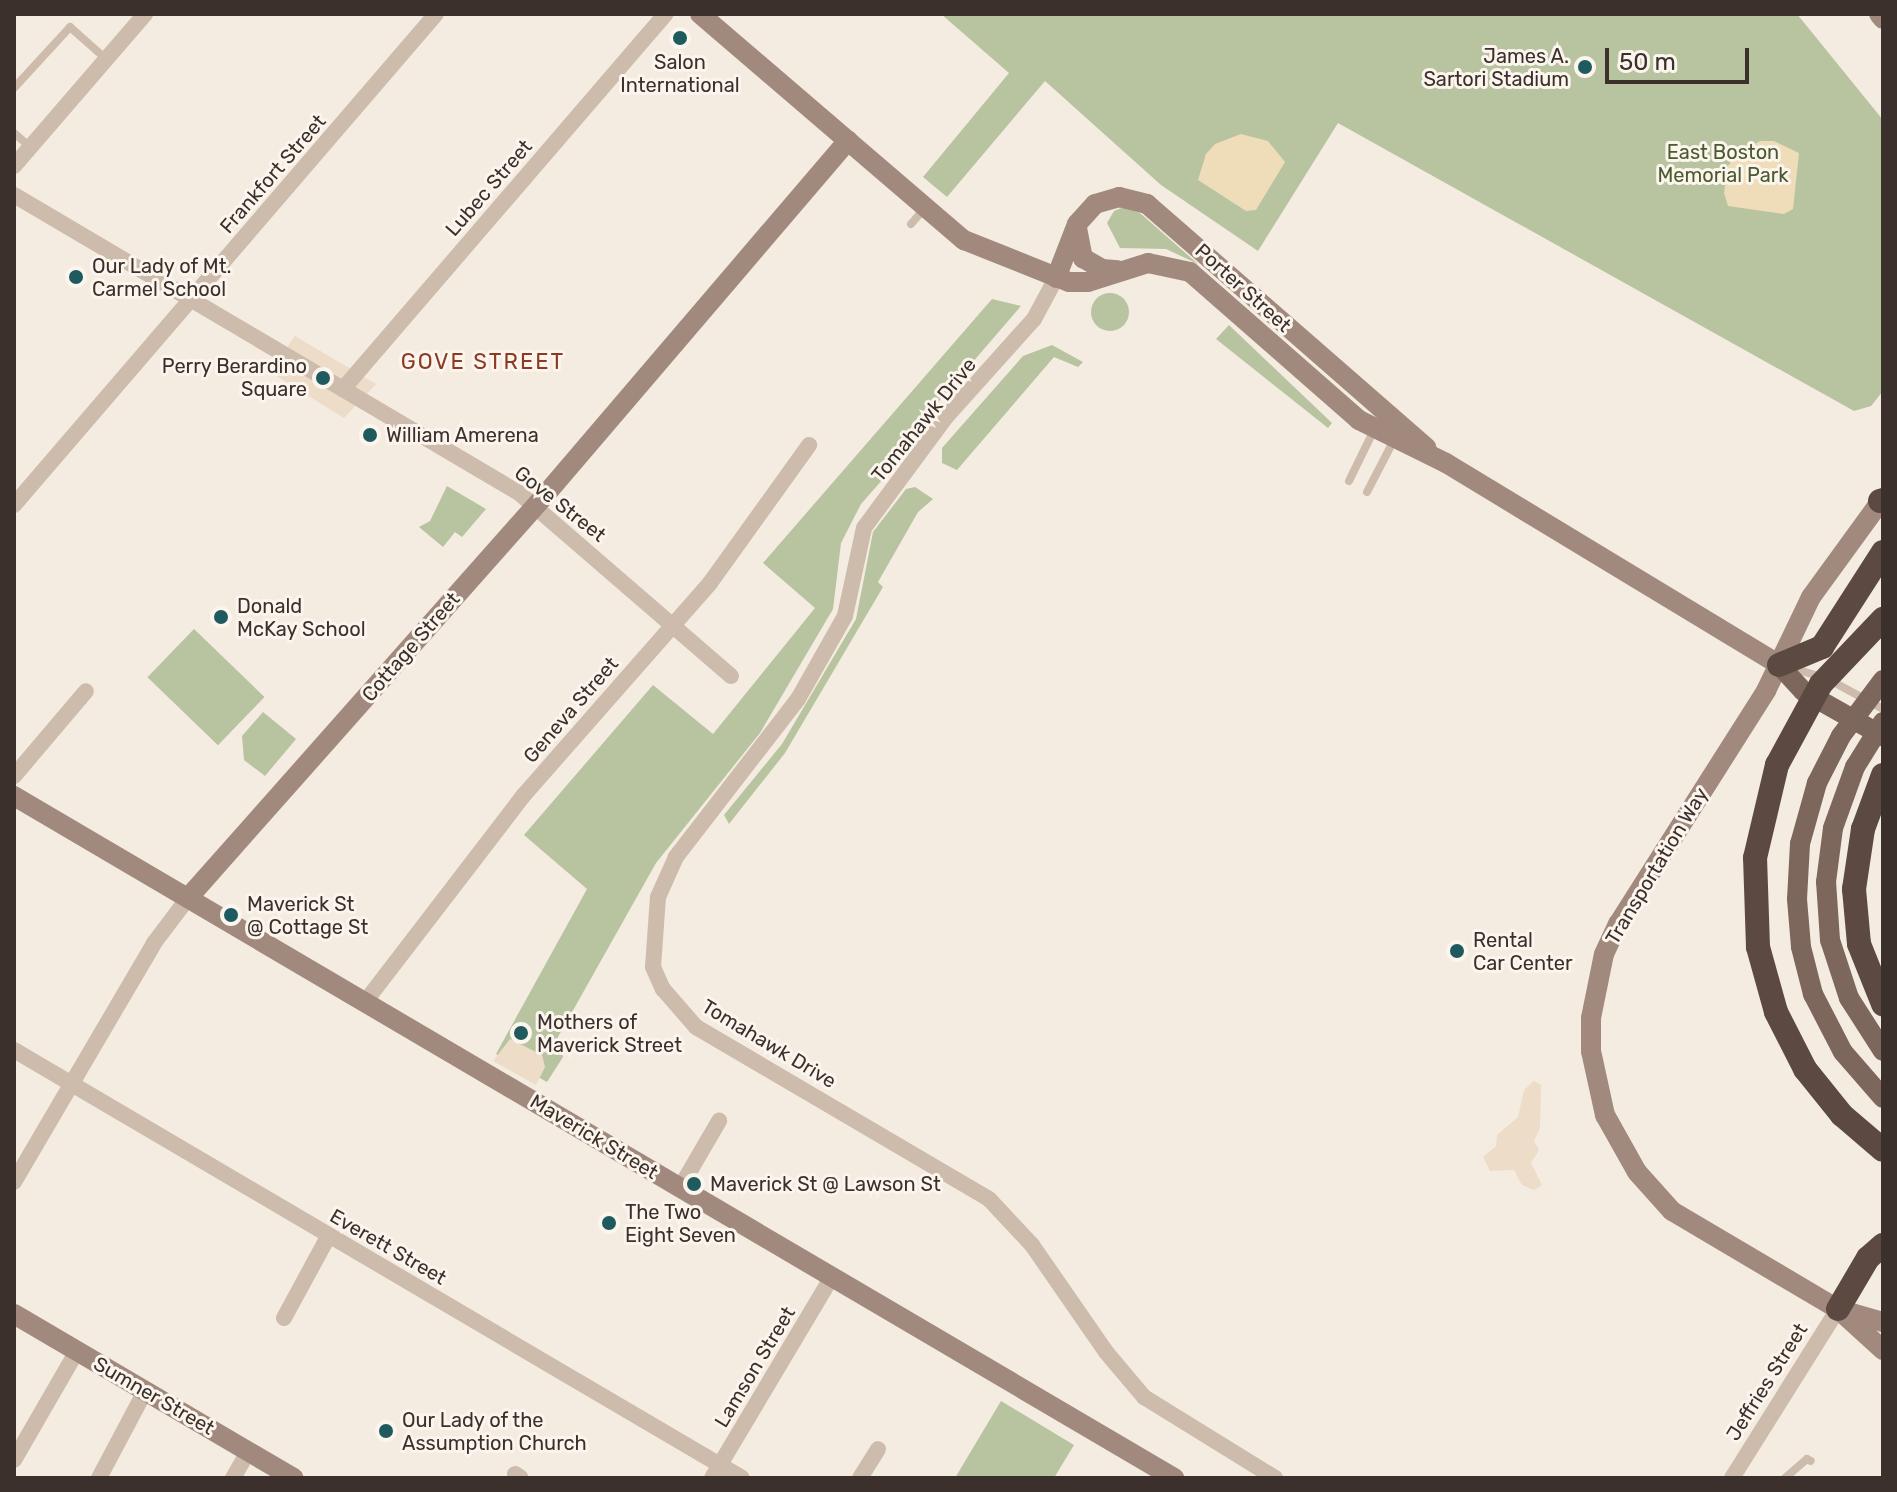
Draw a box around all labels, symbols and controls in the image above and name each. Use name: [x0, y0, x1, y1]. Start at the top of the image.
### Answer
marker: Salon International: [671, 29, 689, 47]
scale bar: [1609, 32, 1753, 82]
place label: James A. Sartori Stadium: [1423, 44, 1569, 91]
text: 50 m: [1619, 48, 1676, 76]
place label: Salon International: [620, 50, 740, 97]
marker: James A. Sartori Stadium: [1576, 58, 1594, 76]
street label: Frankfort Street: [215, 110, 331, 238]
street label: Lubec Street: [441, 135, 537, 241]
park label: East Boston Memorial Park: [1657, 141, 1789, 188]
street label: Porter Street: [1190, 239, 1296, 337]
place label: Our Lady of Mt. Carmel School: [92, 254, 233, 301]
marker: Our Lady of Mt. Carmel School: [67, 268, 85, 286]
district label: GOVE STREET: [401, 349, 565, 375]
street label: Tomahawk Drive: [867, 353, 981, 487]
place label: Perry Berardino Square: [161, 354, 307, 401]
marker: Perry Berardino Square: [314, 369, 332, 387]
place label: William Amerena: [386, 423, 539, 447]
marker: William Amerena: [361, 426, 379, 444]
street label: Gove Street: [510, 461, 610, 547]
street label: Cottage Street: [357, 587, 465, 707]
place label: Donald McKay School: [237, 594, 366, 641]
marker: Donald McKay School: [212, 608, 230, 626]
street label: Geneva Street: [519, 652, 623, 768]
street label: Transportation Way: [1601, 783, 1713, 949]
place label: Maverick St @ Cottage St: [247, 892, 368, 939]
marker: Maverick St @ Cottage St: [222, 906, 240, 924]
place label: Rental Car Center: [1473, 928, 1573, 975]
marker: Rental Car Center: [1448, 942, 1466, 960]
street label: Tomahawk Drive: [697, 994, 841, 1094]
place label: Mothers of Maverick Street: [537, 1010, 682, 1057]
marker: Mothers of Maverick Street: [512, 1024, 530, 1042]
street label: Maverick Street: [526, 1089, 662, 1185]
place label: Maverick St @ Lawson St: [710, 1172, 941, 1196]
marker: Maverick St @ Lawson St: [685, 1175, 703, 1193]
place label: The Two Eight Seven: [625, 1200, 736, 1247]
street label: Everett Street: [325, 1204, 451, 1290]
marker: The Two Eight Seven: [600, 1214, 618, 1232]
street label: Lamson Street: [710, 1302, 800, 1432]
street label: Jeffries Street: [1721, 1319, 1813, 1445]
street label: Sumner Street: [89, 1352, 219, 1440]
place label: Our Lady of the Assumption Church: [402, 1408, 587, 1455]
marker: Our Lady of the Assumption Church: [377, 1422, 395, 1440]

